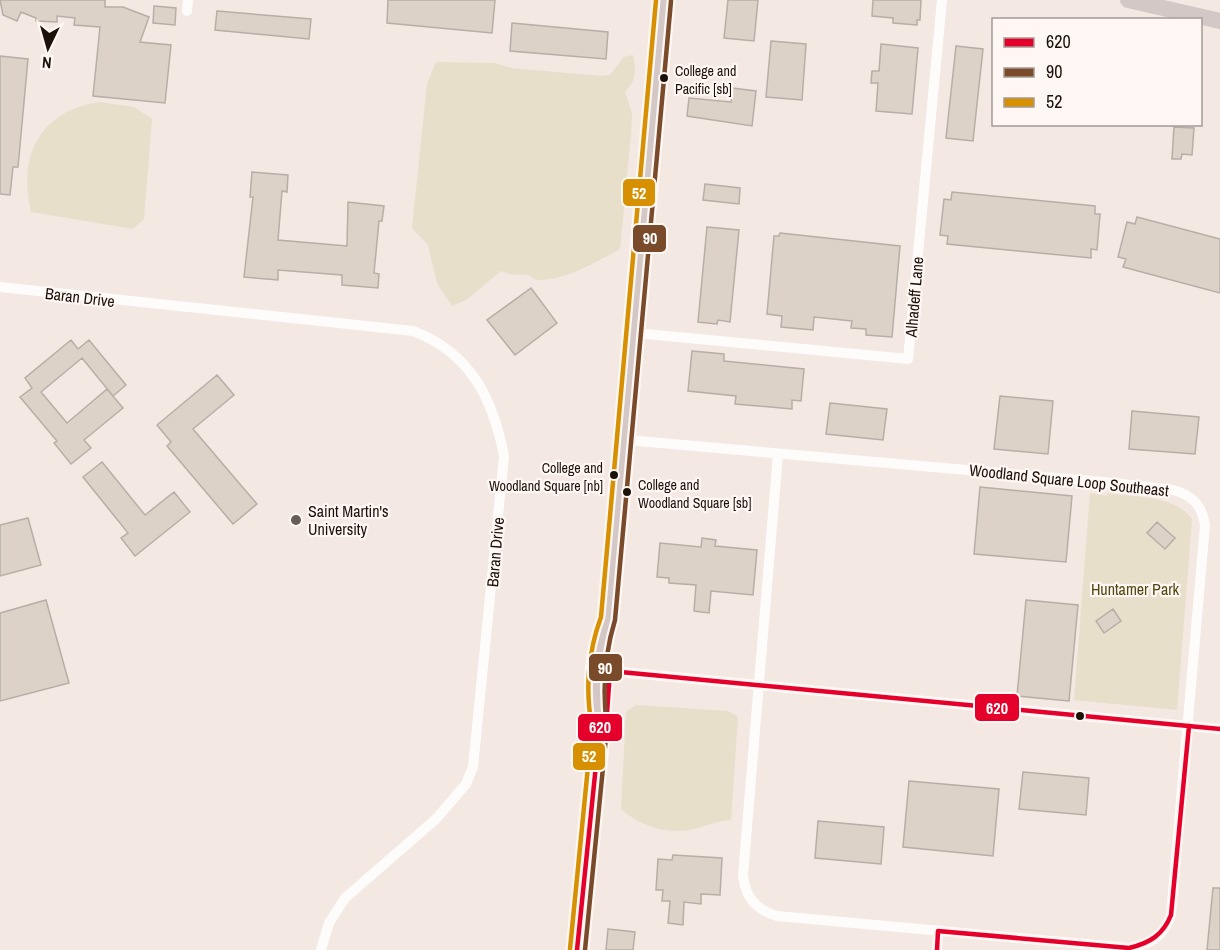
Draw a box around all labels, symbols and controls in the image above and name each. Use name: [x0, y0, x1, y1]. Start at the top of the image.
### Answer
north arrow: [18, 18, 78, 78]
legend: [992, 18, 1202, 126]
text: 620: [1046, 29, 1071, 54]
text: N: [41, 52, 52, 74]
text: 90: [1046, 59, 1062, 84]
place label: College and Pacific [sb]: [675, 62, 736, 98]
marker: College and Pacific [sb]: [658, 72, 670, 84]
text: 52: [1046, 89, 1062, 114]
line badge: 52: [622, 178, 656, 207]
text: 52: [632, 182, 646, 204]
line badge: 90: [632, 224, 667, 253]
text: 90: [643, 227, 657, 249]
street label: Alhadeff Lane: [899, 256, 928, 339]
street label: Baran Drive: [44, 282, 116, 312]
place label: College and Woodland Square [nb]: [489, 459, 603, 495]
street label: Woodland Square Loop Southeast: [968, 459, 1170, 501]
marker: College and Woodland Square [nb]: [608, 469, 620, 481]
place label: College and Woodland Square [sb]: [638, 476, 751, 512]
marker: College and Woodland Square [sb]: [621, 486, 633, 498]
place label: Saint Martin's University: [308, 500, 389, 540]
marker: Saint Martin's University: [289, 513, 303, 527]
street label: Baran Drive: [481, 516, 509, 588]
park label: Huntamer Park: [1091, 578, 1180, 600]
line badge: 90: [588, 653, 623, 682]
text: 90: [598, 657, 612, 679]
line badge: 620: [974, 693, 1020, 722]
text: 620: [986, 697, 1008, 719]
unlabelled marker: [1074, 710, 1086, 722]
line badge: 620: [577, 713, 623, 742]
text: 620: [589, 716, 611, 738]
line badge: 52: [572, 742, 606, 771]
text: 52: [582, 745, 596, 767]

